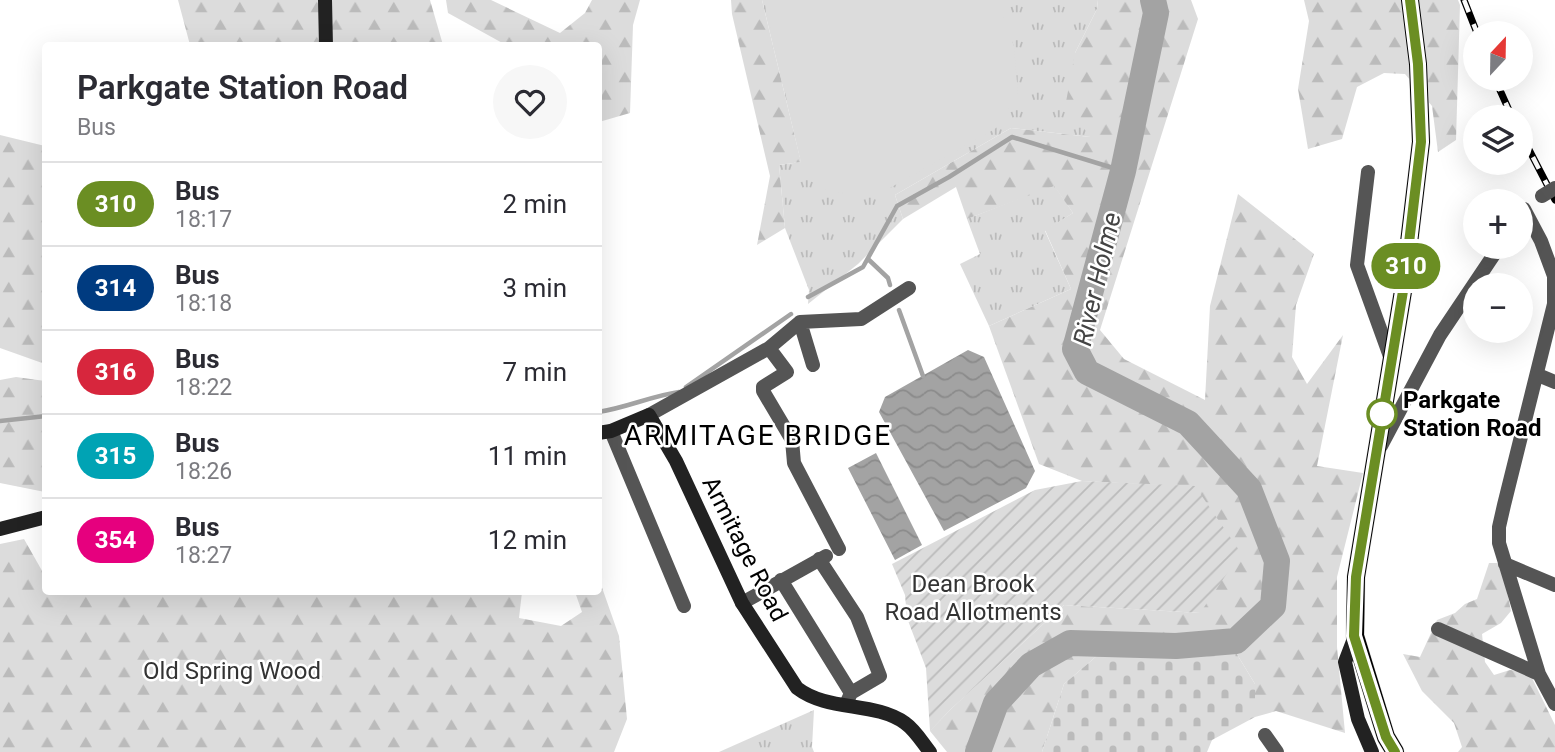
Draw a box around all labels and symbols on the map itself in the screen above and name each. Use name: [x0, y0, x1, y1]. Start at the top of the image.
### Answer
north arrow: [1463, 21, 1533, 91]
water label: River Holme: [1067, 209, 1127, 349]
line badge: 310: [1366, 243, 1446, 289]
place label: Parkgate Station Road: [1403, 386, 1541, 442]
marker: Parkgate Station Road: [1367, 399, 1397, 429]
district label: ARMITAGE BRIDGE: [624, 419, 892, 452]
street label: Armitage Road: [696, 472, 794, 626]
park label: Dean Brook Road Allotments: [884, 570, 1062, 626]
park label: Old Spring Wood: [143, 657, 321, 685]

